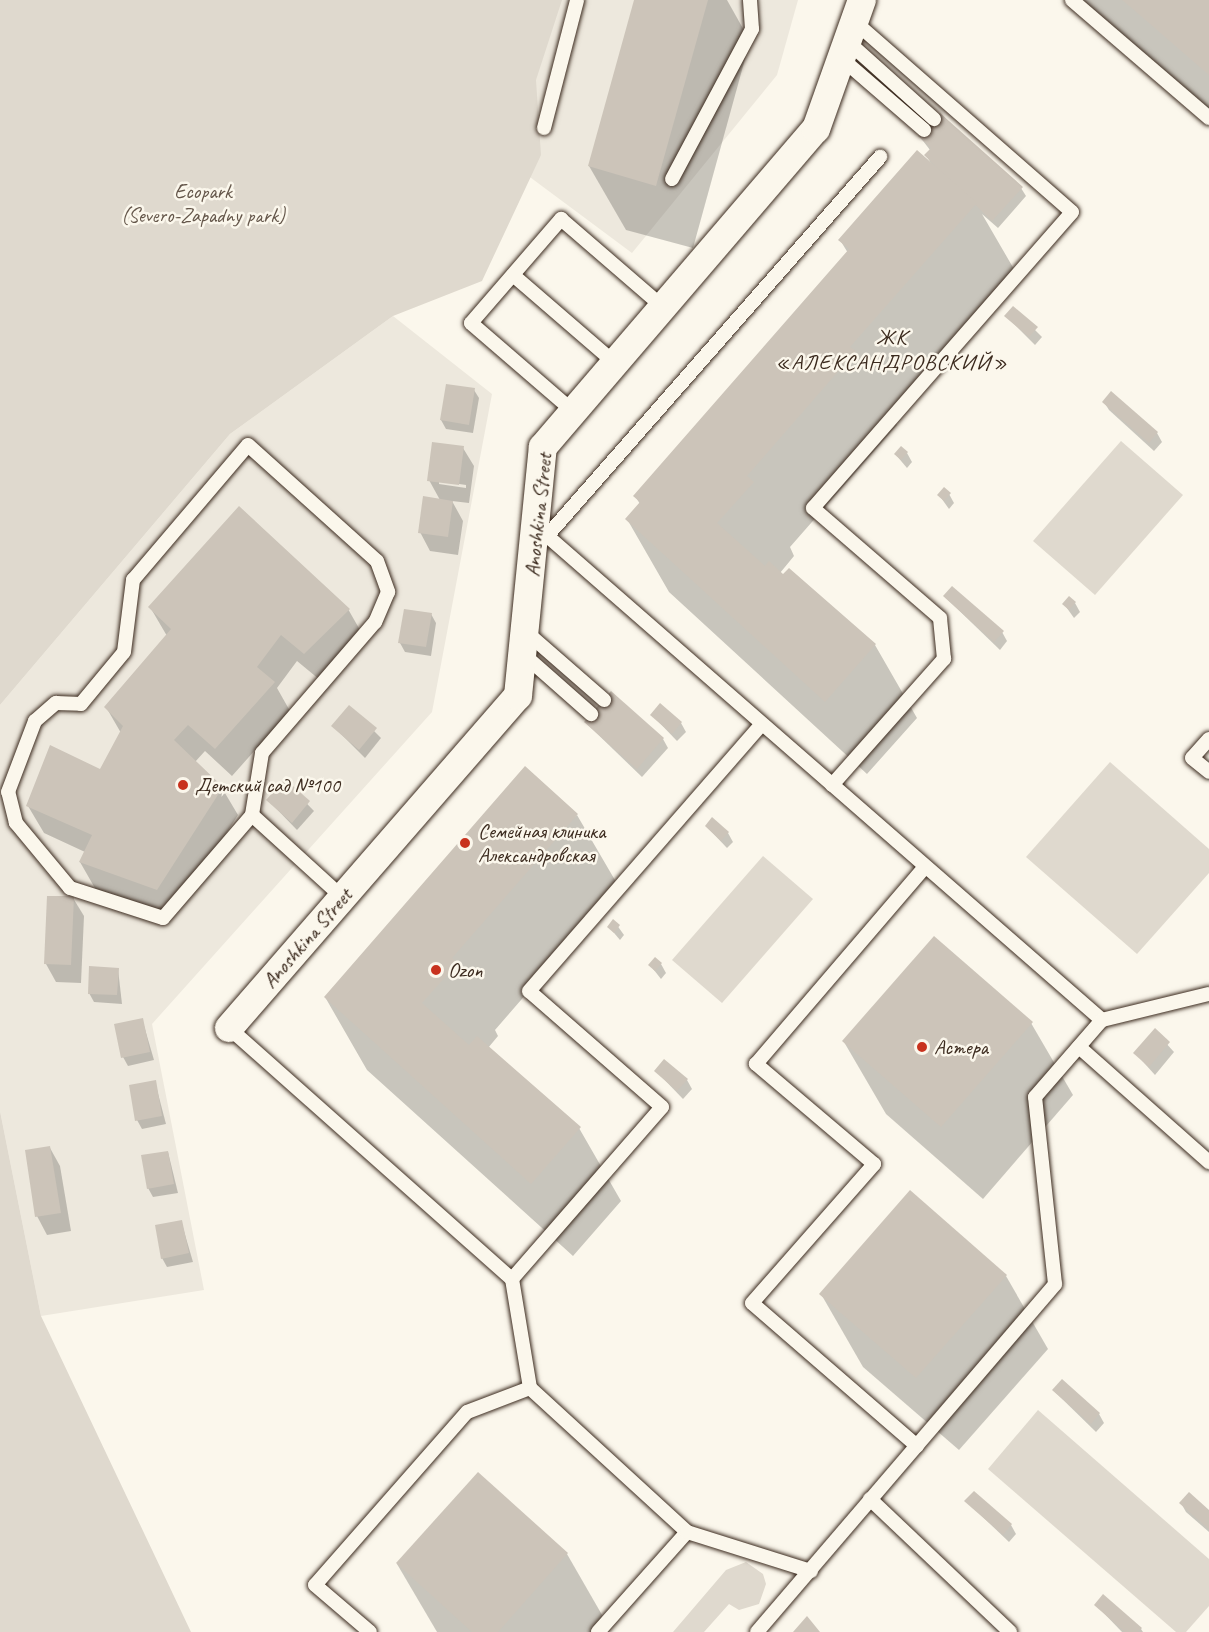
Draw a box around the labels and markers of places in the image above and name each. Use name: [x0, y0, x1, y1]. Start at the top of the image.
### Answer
place label: Детский сад №100: [195, 772, 340, 798]
marker: Детский сад №100: [176, 778, 190, 792]
place label: Семейная клиника Александровская: [478, 818, 607, 868]
marker: Семейная клиника Александровская: [456, 834, 474, 852]
place label: Ozon: [448, 957, 483, 983]
marker: Ozon: [429, 963, 443, 977]
place label: Астера: [934, 1034, 988, 1060]
marker: Астера: [915, 1040, 929, 1054]

